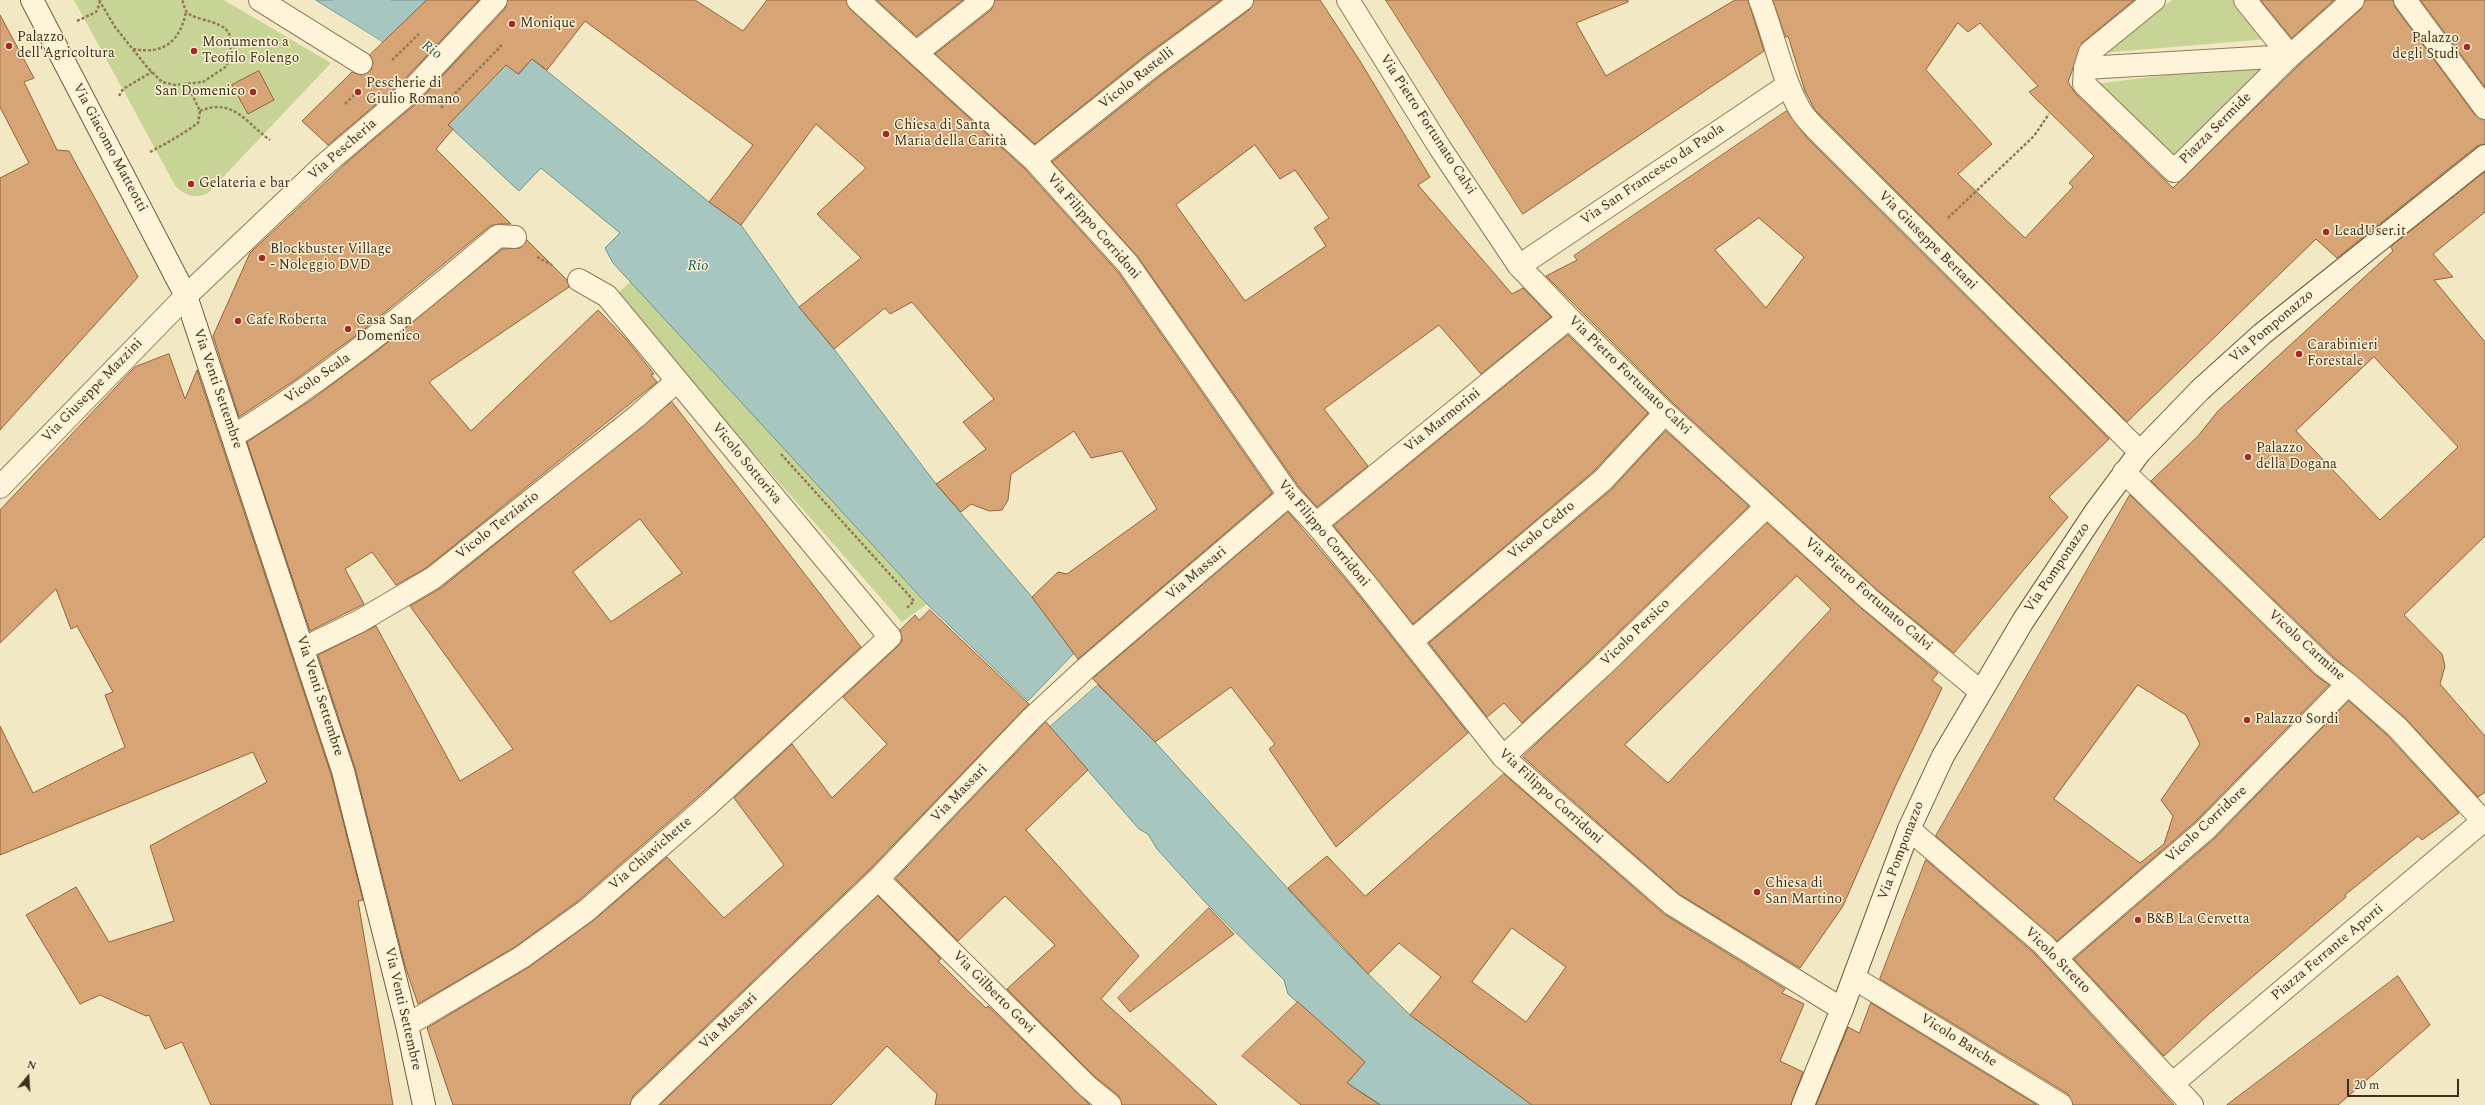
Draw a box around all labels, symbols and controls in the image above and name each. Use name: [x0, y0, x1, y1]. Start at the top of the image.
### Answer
place label: Monique: [520, 16, 576, 32]
marker: Monique: [507, 19, 517, 29]
place label: Palazzo dell'Agricoltura: [17, 30, 115, 62]
place label: Palazzo degli Studi: [2392, 31, 2459, 64]
place label: Monumento a Teofilo Folengo: [202, 35, 299, 68]
water label: Rio: [417, 38, 445, 64]
marker: Palazzo dell'Agricoltura: [4, 41, 14, 51]
marker: Palazzo degli Studi: [2462, 42, 2472, 52]
street label: Vicolo Rastelli: [1096, 44, 1178, 114]
marker: Monumento a Teofilo Folengo: [189, 46, 199, 56]
street label: Via Pietro Fortunato Calvi: [1375, 52, 1479, 198]
place label: Pescherie di Giulio Romano: [366, 76, 460, 108]
street label: Via Giacomo Matteotti: [68, 81, 150, 215]
place label: San Domenico: [155, 84, 245, 100]
marker: San Domenico: [248, 87, 258, 97]
marker: Pescherie di Giulio Romano: [353, 87, 363, 97]
street label: Piazza Sermide: [2177, 90, 2255, 168]
street label: Via Pescheria: [305, 116, 381, 184]
place label: Chiesa di Santa Maria della Carità: [894, 118, 1006, 150]
street label: Via San Francesco da Paola: [1578, 121, 1728, 229]
marker: Chiesa di Santa Maria della Carità: [881, 129, 891, 139]
street label: Via Filippo Corridoni: [1043, 171, 1143, 283]
place label: Gelateria e bar: [199, 176, 290, 192]
marker: Gelateria e bar: [186, 179, 196, 189]
street label: Via Giuseppe Bertani: [1874, 188, 1980, 294]
place label: LeadUser.it: [2334, 224, 2406, 240]
marker: LeadUser.it: [2321, 227, 2331, 237]
place label: Blockbuster Village - Noleggio DVD: [270, 242, 391, 274]
marker: Blockbuster Village - Noleggio DVD: [257, 253, 267, 263]
water label: Rio: [687, 258, 709, 276]
street label: Via Pomponazzo: [2227, 287, 2317, 367]
place label: Cafe Roberta: [246, 313, 327, 329]
place label: Casa San Domenico: [356, 313, 420, 346]
street label: Via Pietro Fortunato Calvi: [1564, 313, 1694, 439]
marker: Cafe Roberta: [233, 316, 243, 326]
marker: Casa San Domenico: [343, 324, 353, 334]
street label: Via Venti Settembre: [189, 327, 245, 451]
street label: Via Giuseppe Mazzini: [39, 336, 147, 446]
place label: Carabinieri Forestale: [2307, 338, 2378, 370]
marker: Carabinieri Forestale: [2294, 349, 2304, 359]
street label: Vicolo Scala: [282, 350, 354, 408]
street label: Via Marmorini: [1402, 385, 1484, 457]
street label: Vicolo Sottoriva: [707, 420, 785, 508]
place label: Palazzo della Dogana: [2256, 441, 2337, 474]
marker: Palazzo della Dogana: [2243, 452, 2253, 462]
street label: Via Filippo Corridoni: [1273, 477, 1373, 591]
street label: Vicolo Terziario: [453, 488, 543, 564]
street label: Vicolo Cedro: [1505, 498, 1579, 564]
street label: Via Pomponazzo: [2022, 520, 2094, 616]
street label: Via Pietro Fortunato Calvi: [1801, 535, 1935, 655]
street label: Via Massari: [1163, 544, 1231, 604]
street label: Vicolo Persico: [1598, 596, 1674, 670]
street label: Vicolo Carmine: [2264, 607, 2348, 685]
street label: Via Venti Settembre: [292, 634, 346, 758]
place label: Palazzo Sordi: [2255, 712, 2339, 728]
marker: Palazzo Sordi: [2242, 715, 2252, 725]
street label: Via Filippo Corridoni: [1494, 746, 1606, 848]
street label: Via Massari: [928, 762, 992, 826]
street label: Vicolo Corridore: [2163, 783, 2251, 867]
street label: Via Pomponazzo: [1875, 799, 1929, 903]
street label: Via Chiavichette: [606, 814, 696, 894]
place label: Chiesa di San Martino: [1765, 876, 1842, 908]
marker: Chiesa di San Martino: [1752, 887, 1762, 897]
street label: Piazza Ferrante Aporti: [2268, 901, 2388, 1005]
place label: B&B La Cervetta: [2146, 912, 2250, 928]
marker: B&B La Cervetta: [2133, 915, 2143, 925]
street label: Vicolo Stretto: [2020, 924, 2094, 998]
street label: Via Venti Settembre: [380, 946, 424, 1072]
street label: Via Gilberto Govi: [948, 948, 1038, 1038]
street label: Via Massari: [697, 990, 761, 1054]
street label: Vicolo Barche: [1916, 1011, 2000, 1071]
text: N: [25, 1056, 39, 1075]
north arrow: [8, 1057, 48, 1097]
scale bar: [2349, 1071, 2461, 1097]
text: 20 m: [2354, 1076, 2379, 1095]

